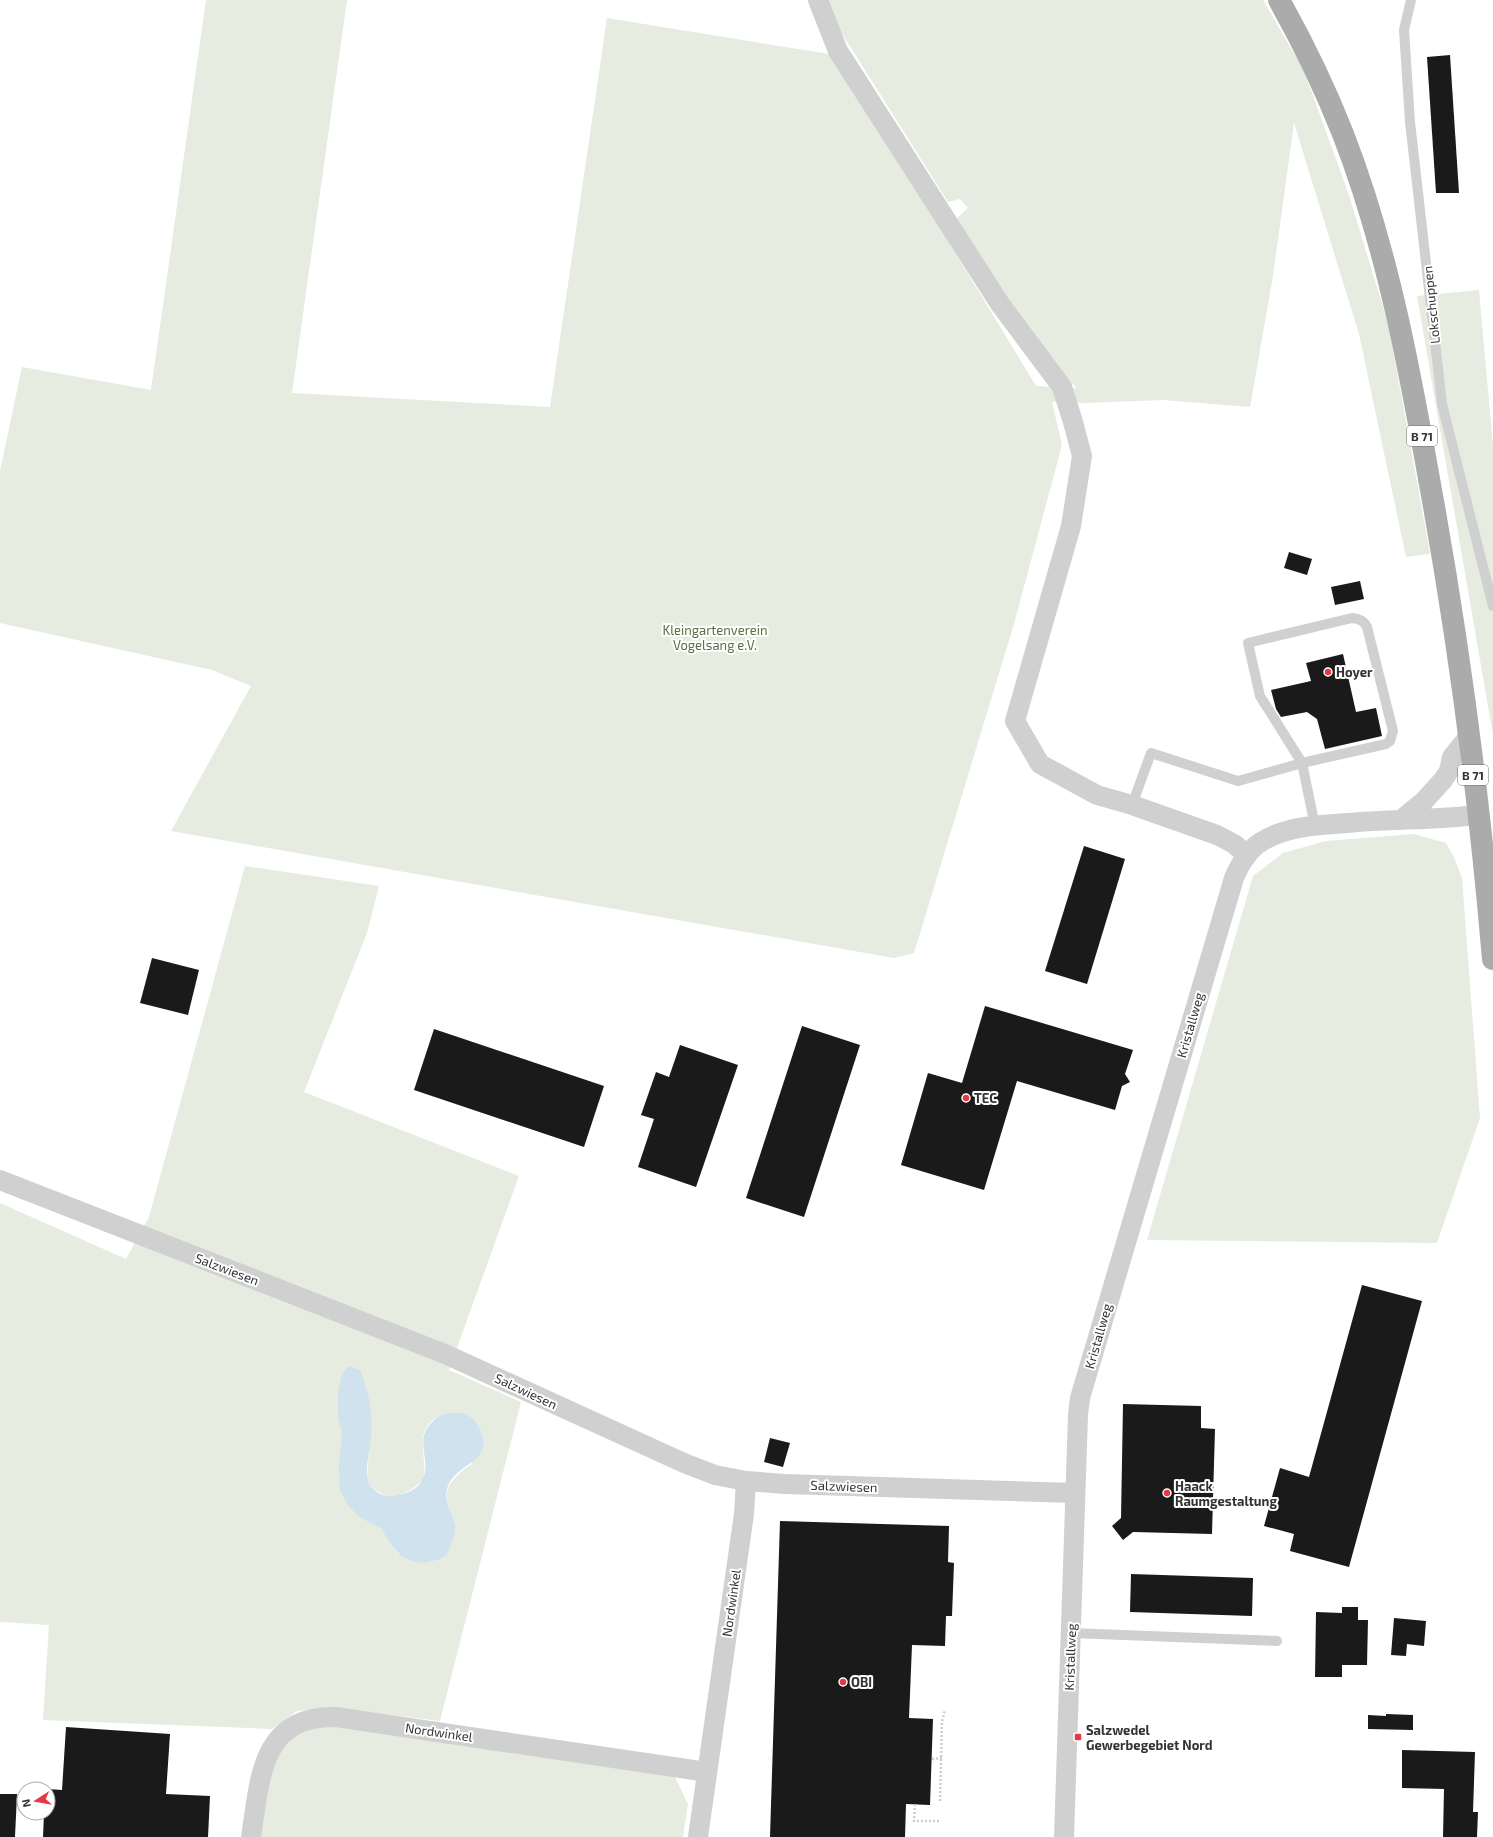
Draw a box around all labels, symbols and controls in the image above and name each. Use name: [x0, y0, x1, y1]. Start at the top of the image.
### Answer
street label: Lokschuppen: [1419, 265, 1443, 345]
road number: B 71: [1407, 426, 1437, 446]
park label: Kleingartenverein Vogelsang e.V.: [663, 622, 767, 653]
place label: Hoyer: [1336, 664, 1373, 680]
marker: Hoyer: [1323, 667, 1333, 677]
road number: B 71: [1458, 765, 1488, 785]
street label: Kristallweg: [1173, 990, 1207, 1060]
place label: TEC: [974, 1090, 997, 1106]
marker: TEC: [961, 1093, 971, 1103]
street label: Salzwiesen: [193, 1250, 261, 1288]
street label: Kristallweg: [1081, 1301, 1115, 1371]
street label: Salzwiesen: [492, 1370, 560, 1412]
street label: Salzwiesen: [810, 1477, 878, 1495]
place label: Haack Raumgestaltung: [1175, 1478, 1277, 1509]
marker: Haack Raumgestaltung: [1162, 1488, 1172, 1498]
street label: Nordwinkel: [718, 1568, 744, 1638]
street label: Kristallweg: [1061, 1623, 1079, 1691]
place label: OBI: [851, 1674, 872, 1690]
marker: OBI: [838, 1677, 848, 1687]
street label: Nordwinkel: [404, 1719, 474, 1745]
place label: Salzwedel Gewerbegebiet Nord: [1086, 1722, 1213, 1753]
marker: Salzwedel Gewerbegebiet Nord: [1073, 1732, 1083, 1742]
north arrow: [16, 1781, 56, 1821]
text: N: [19, 1798, 33, 1808]

